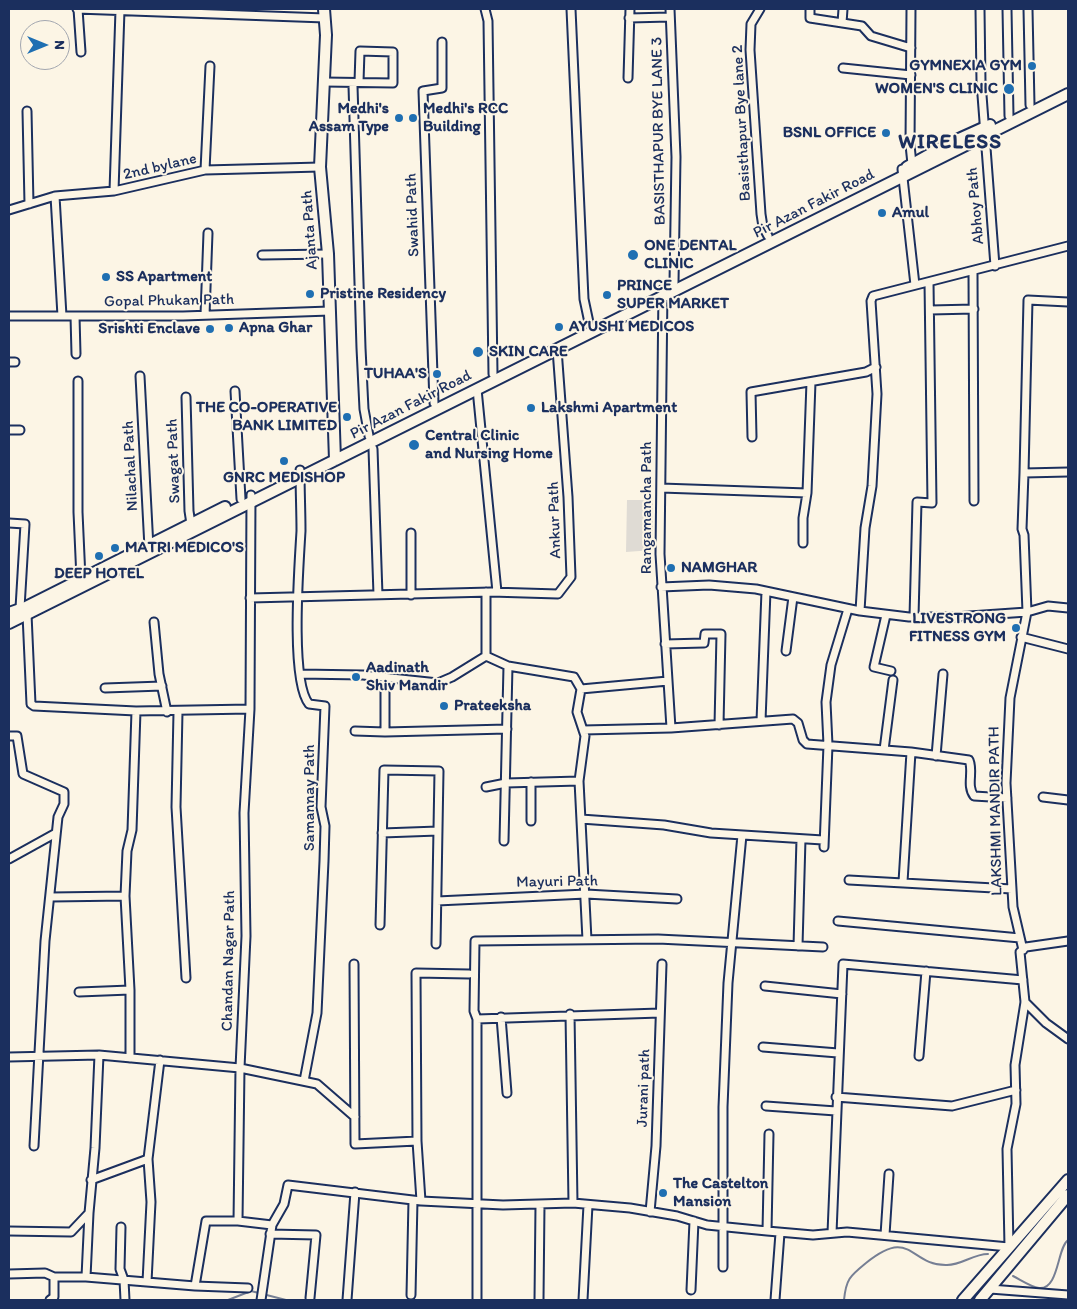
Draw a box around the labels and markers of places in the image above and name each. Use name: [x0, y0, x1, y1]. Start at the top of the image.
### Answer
place label: GYMNEXIA GYM: [909, 56, 1022, 76]
marker: GYMNEXIA GYM: [1026, 60, 1038, 72]
place label: WOMEN'S CLINIC: [875, 79, 998, 99]
marker: WOMEN'S CLINIC: [1002, 82, 1016, 96]
place label: Medhi's Assam Type: [309, 99, 389, 137]
place label: Medhi's RCC Building: [423, 99, 508, 137]
marker: Medhi's Assam Type: [393, 112, 405, 124]
marker: Medhi's RCC Building: [407, 112, 419, 124]
place label: BSNL OFFICE: [783, 123, 876, 143]
marker: BSNL OFFICE: [880, 127, 892, 139]
place label: Amul: [892, 203, 929, 223]
marker: Amul: [876, 207, 888, 219]
place label: ONE DENTAL CLINIC: [644, 236, 736, 274]
marker: ONE DENTAL CLINIC: [626, 248, 640, 262]
place label: SS Apartment: [116, 267, 212, 287]
marker: SS Apartment: [100, 271, 112, 283]
place label: PRINCE SUPER MARKET: [617, 276, 729, 314]
place label: Pristine Residency: [320, 284, 446, 304]
marker: Pristine Residency: [304, 288, 316, 300]
marker: PRINCE SUPER MARKET: [601, 289, 613, 301]
place label: AYUSHI MEDICOS: [569, 317, 694, 337]
place label: Apna Ghar: [239, 318, 312, 338]
place label: Srishti Enclave: [98, 319, 200, 339]
marker: AYUSHI MEDICOS: [553, 321, 565, 333]
marker: Apna Ghar: [223, 322, 235, 334]
marker: Srishti Enclave: [204, 323, 216, 335]
place label: SKIN CARE: [489, 342, 568, 362]
marker: SKIN CARE: [471, 345, 485, 359]
place label: TUHAA'S: [364, 364, 427, 384]
marker: TUHAA'S: [431, 368, 443, 380]
place label: THE CO-OPERATIVE BANK LIMITED: [196, 398, 337, 436]
place label: Lakshmi Apartment: [541, 398, 677, 418]
marker: Lakshmi Apartment: [525, 402, 537, 414]
marker: THE CO-OPERATIVE BANK LIMITED: [341, 411, 353, 423]
place label: Central Clinic and Nursing Home: [425, 426, 553, 464]
marker: Central Clinic and Nursing Home: [407, 438, 421, 452]
marker: GNRC MEDISHOP: [278, 455, 290, 467]
place label: GNRC MEDISHOP: [223, 468, 345, 488]
place label: MATRI MEDICO'S: [125, 538, 244, 558]
marker: MATRI MEDICO'S: [109, 542, 121, 554]
marker: DEEP HOTEL: [93, 550, 105, 562]
place label: NAMGHAR: [681, 558, 757, 578]
marker: NAMGHAR: [665, 562, 677, 574]
place label: DEEP HOTEL: [54, 564, 144, 584]
place label: LIVESTRONG FITNESS GYM: [909, 609, 1006, 647]
marker: LIVESTRONG FITNESS GYM: [1010, 622, 1022, 634]
place label: Aadinath Shiv Mandir: [366, 658, 448, 696]
marker: Aadinath Shiv Mandir: [350, 671, 362, 683]
place label: Prateeksha: [454, 696, 531, 716]
marker: Prateeksha: [438, 700, 450, 712]
place label: The Castelton Mansion: [673, 1174, 768, 1212]
marker: The Castelton Mansion: [657, 1187, 669, 1199]

